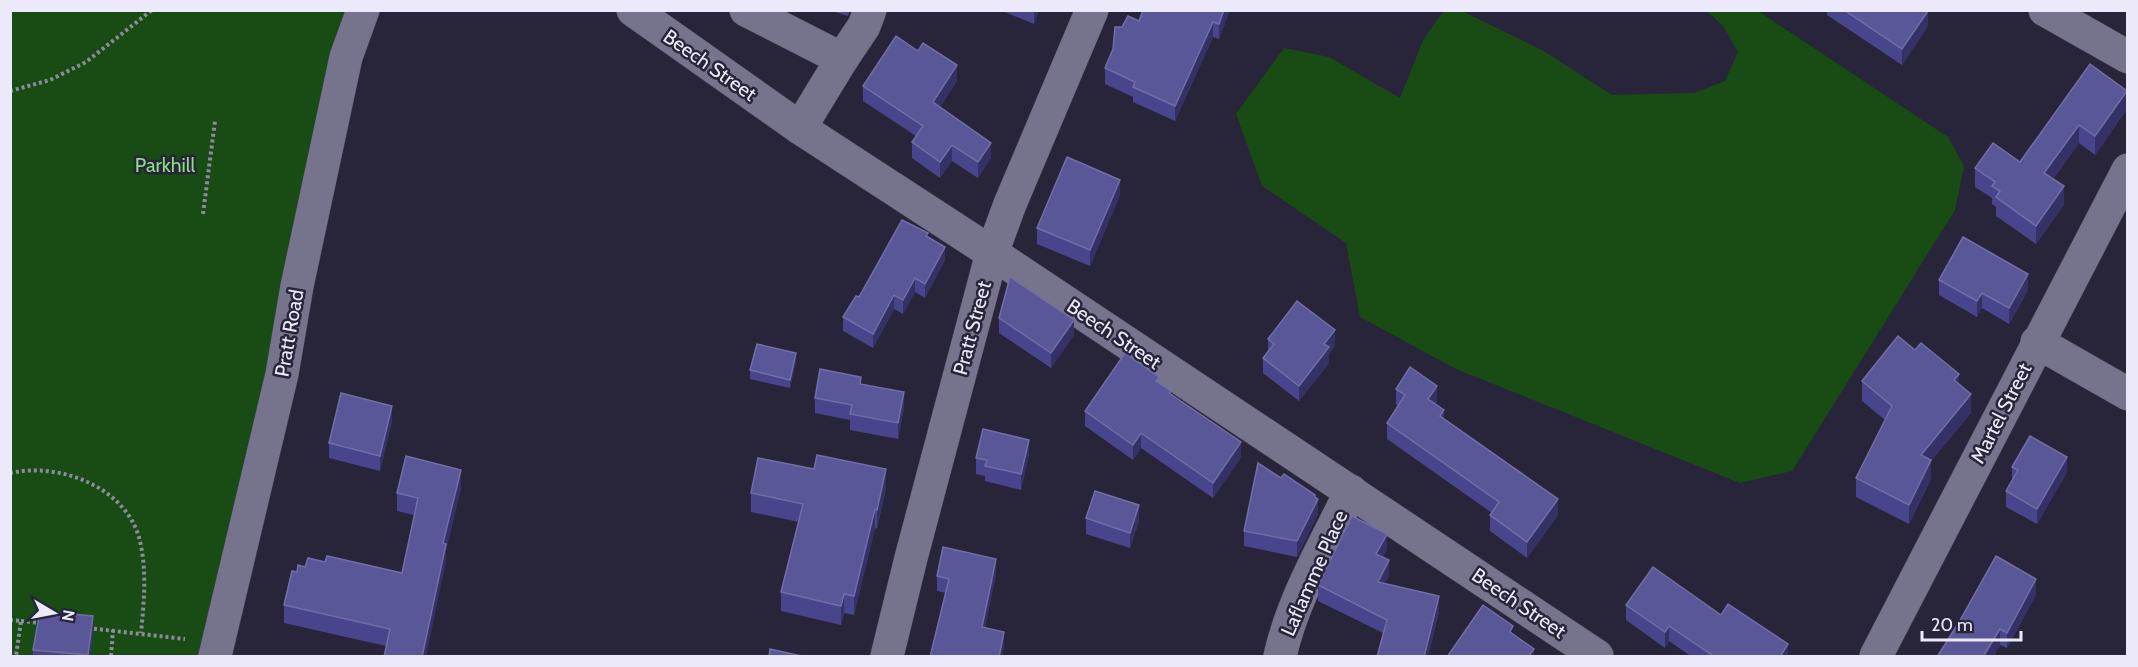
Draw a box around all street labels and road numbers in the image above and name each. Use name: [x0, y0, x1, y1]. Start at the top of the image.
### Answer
street label: Beech Street: [659, 24, 761, 106]
street label: Pratt Street: [948, 278, 996, 378]
street label: Pratt Road: [270, 287, 308, 379]
street label: Beech Street: [1062, 294, 1166, 374]
street label: Martel Street: [1965, 359, 2037, 467]
street label: Laflamme Place: [1276, 506, 1352, 640]
street label: Beech Street: [1467, 563, 1571, 643]

